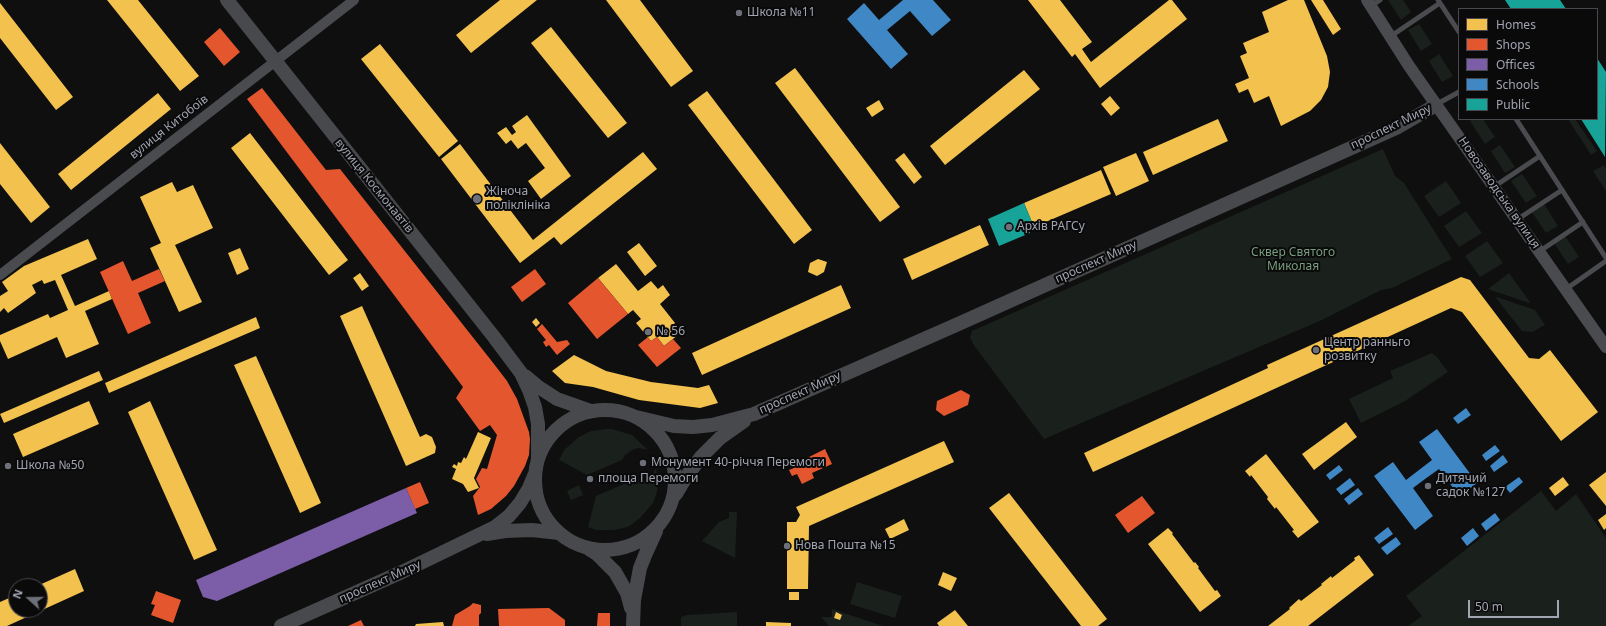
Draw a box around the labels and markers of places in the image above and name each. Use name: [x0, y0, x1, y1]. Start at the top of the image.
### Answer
place label: Школа №11: [747, 6, 815, 20]
marker: Школа №11: [734, 8, 744, 18]
place label: Жіноча поліклініка: [486, 185, 550, 213]
marker: Жіноча поліклініка: [471, 193, 483, 205]
place label: Архів РАГСу: [1017, 220, 1085, 234]
marker: Архів РАГСу: [1004, 222, 1014, 232]
place label: № 56: [656, 325, 685, 339]
marker: № 56: [643, 327, 653, 337]
place label: Центр ранньго розвитку: [1324, 336, 1410, 364]
marker: Центр ранньго розвитку: [1311, 345, 1321, 355]
place label: Монумент 40-річчя Перемоги: [651, 456, 825, 470]
marker: Монумент 40-річчя Перемоги: [638, 458, 648, 468]
place label: Школа №50: [16, 459, 84, 473]
marker: Школа №50: [3, 461, 13, 471]
place label: площа Перемоги: [598, 472, 698, 486]
place label: Дитячий садок №127: [1436, 472, 1505, 500]
marker: площа Перемоги: [585, 474, 595, 484]
marker: Дитячий садок №127: [1423, 481, 1433, 491]
place label: Нова Пошта №15: [795, 539, 896, 553]
marker: Нова Пошта №15: [782, 541, 792, 551]

